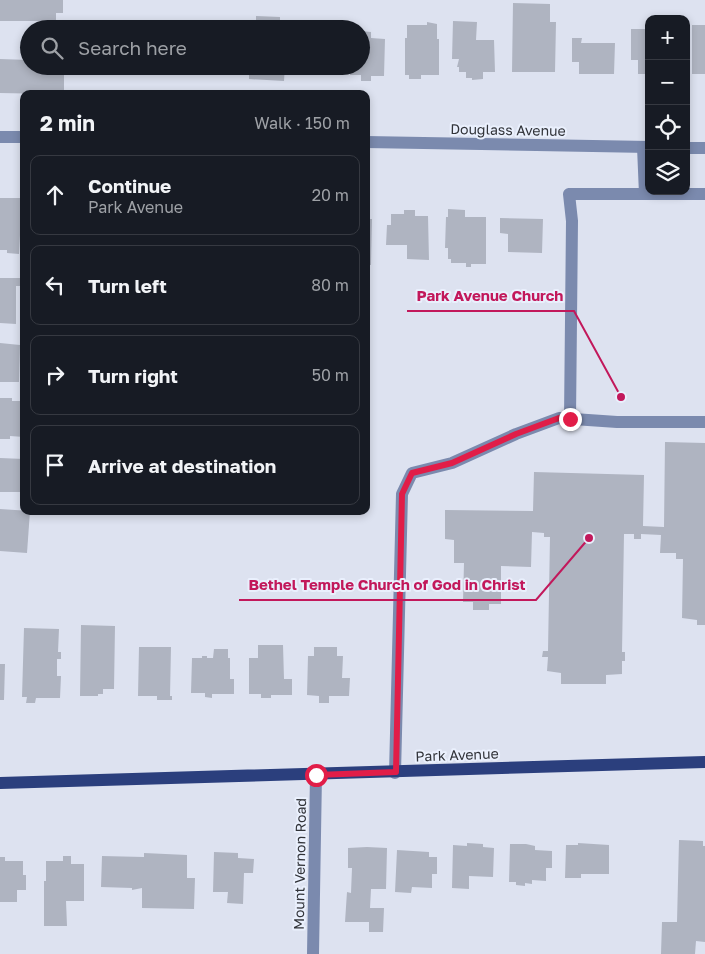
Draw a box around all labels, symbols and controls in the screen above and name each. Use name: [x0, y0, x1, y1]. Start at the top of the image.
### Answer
map controls: [645, 15, 690, 195]
button: +: [645, 15, 690, 60]
search box: [20, 20, 370, 75]
icon: search: [38, 34, 66, 62]
text: Search here: [78, 36, 187, 59]
button: −: [645, 60, 690, 105]
button: locate: [645, 105, 690, 150]
text: 2 min: [40, 110, 95, 136]
text: Walk · 150 m: [254, 113, 350, 133]
street label: Douglass Avenue: [450, 120, 566, 139]
button: layers: [645, 150, 690, 195]
text: Continue: [88, 174, 171, 197]
icon: ahead: [41, 181, 69, 209]
text: 20 m: [312, 185, 349, 205]
text: Park Avenue: [88, 197, 183, 217]
icon: left: [41, 271, 69, 299]
text: Turn left: [88, 274, 167, 297]
text: 80 m: [311, 275, 349, 295]
callout: Park Avenue Church: [407, 281, 574, 311]
text: Park Avenue Church: [417, 286, 563, 304]
icon: right: [41, 361, 69, 389]
text: Turn right: [88, 364, 178, 387]
text: 50 m: [312, 365, 349, 385]
route end: [559, 408, 582, 431]
icon: arrive: [41, 451, 69, 479]
text: Arrive at destination: [88, 454, 276, 477]
callout: Bethel Temple Church of God in Christ: [239, 570, 536, 600]
text: Bethel Temple Church of God in Christ: [248, 575, 526, 593]
street label: Park Avenue: [415, 745, 499, 764]
route start: [305, 764, 328, 787]
street label: Mount Vernon Road: [290, 798, 309, 930]

